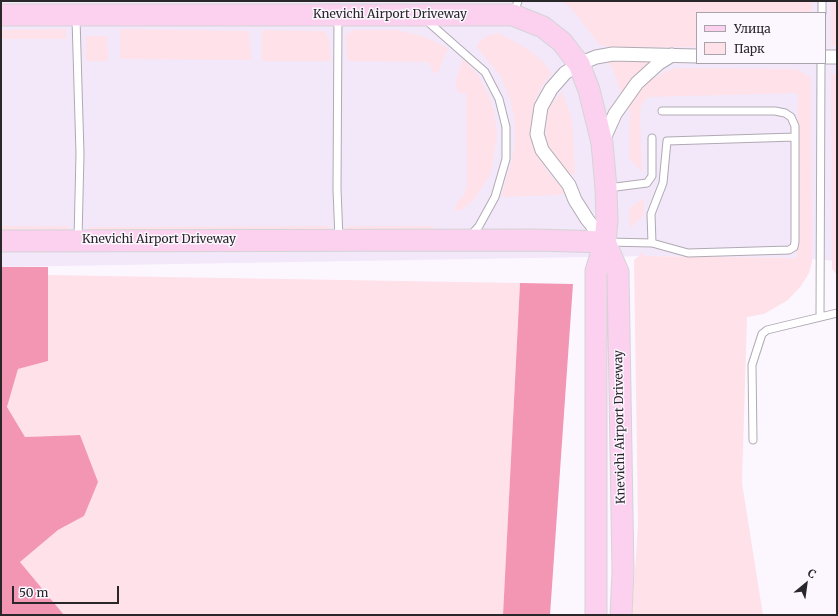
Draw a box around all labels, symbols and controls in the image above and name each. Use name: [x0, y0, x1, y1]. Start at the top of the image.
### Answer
street label: Knevichi Airport Driveway: [313, 8, 467, 22]
legend: [696, 12, 826, 64]
text: Улица: [734, 21, 771, 36]
text: Парк: [734, 41, 765, 56]
street label: Knevichi Airport Driveway: [82, 233, 236, 247]
street label: Knevichi Airport Driveway: [611, 350, 629, 504]
north arrow: [786, 564, 826, 604]
text: С: [805, 566, 818, 581]
scale bar: [14, 578, 121, 604]
text: 50 m: [19, 585, 48, 600]

